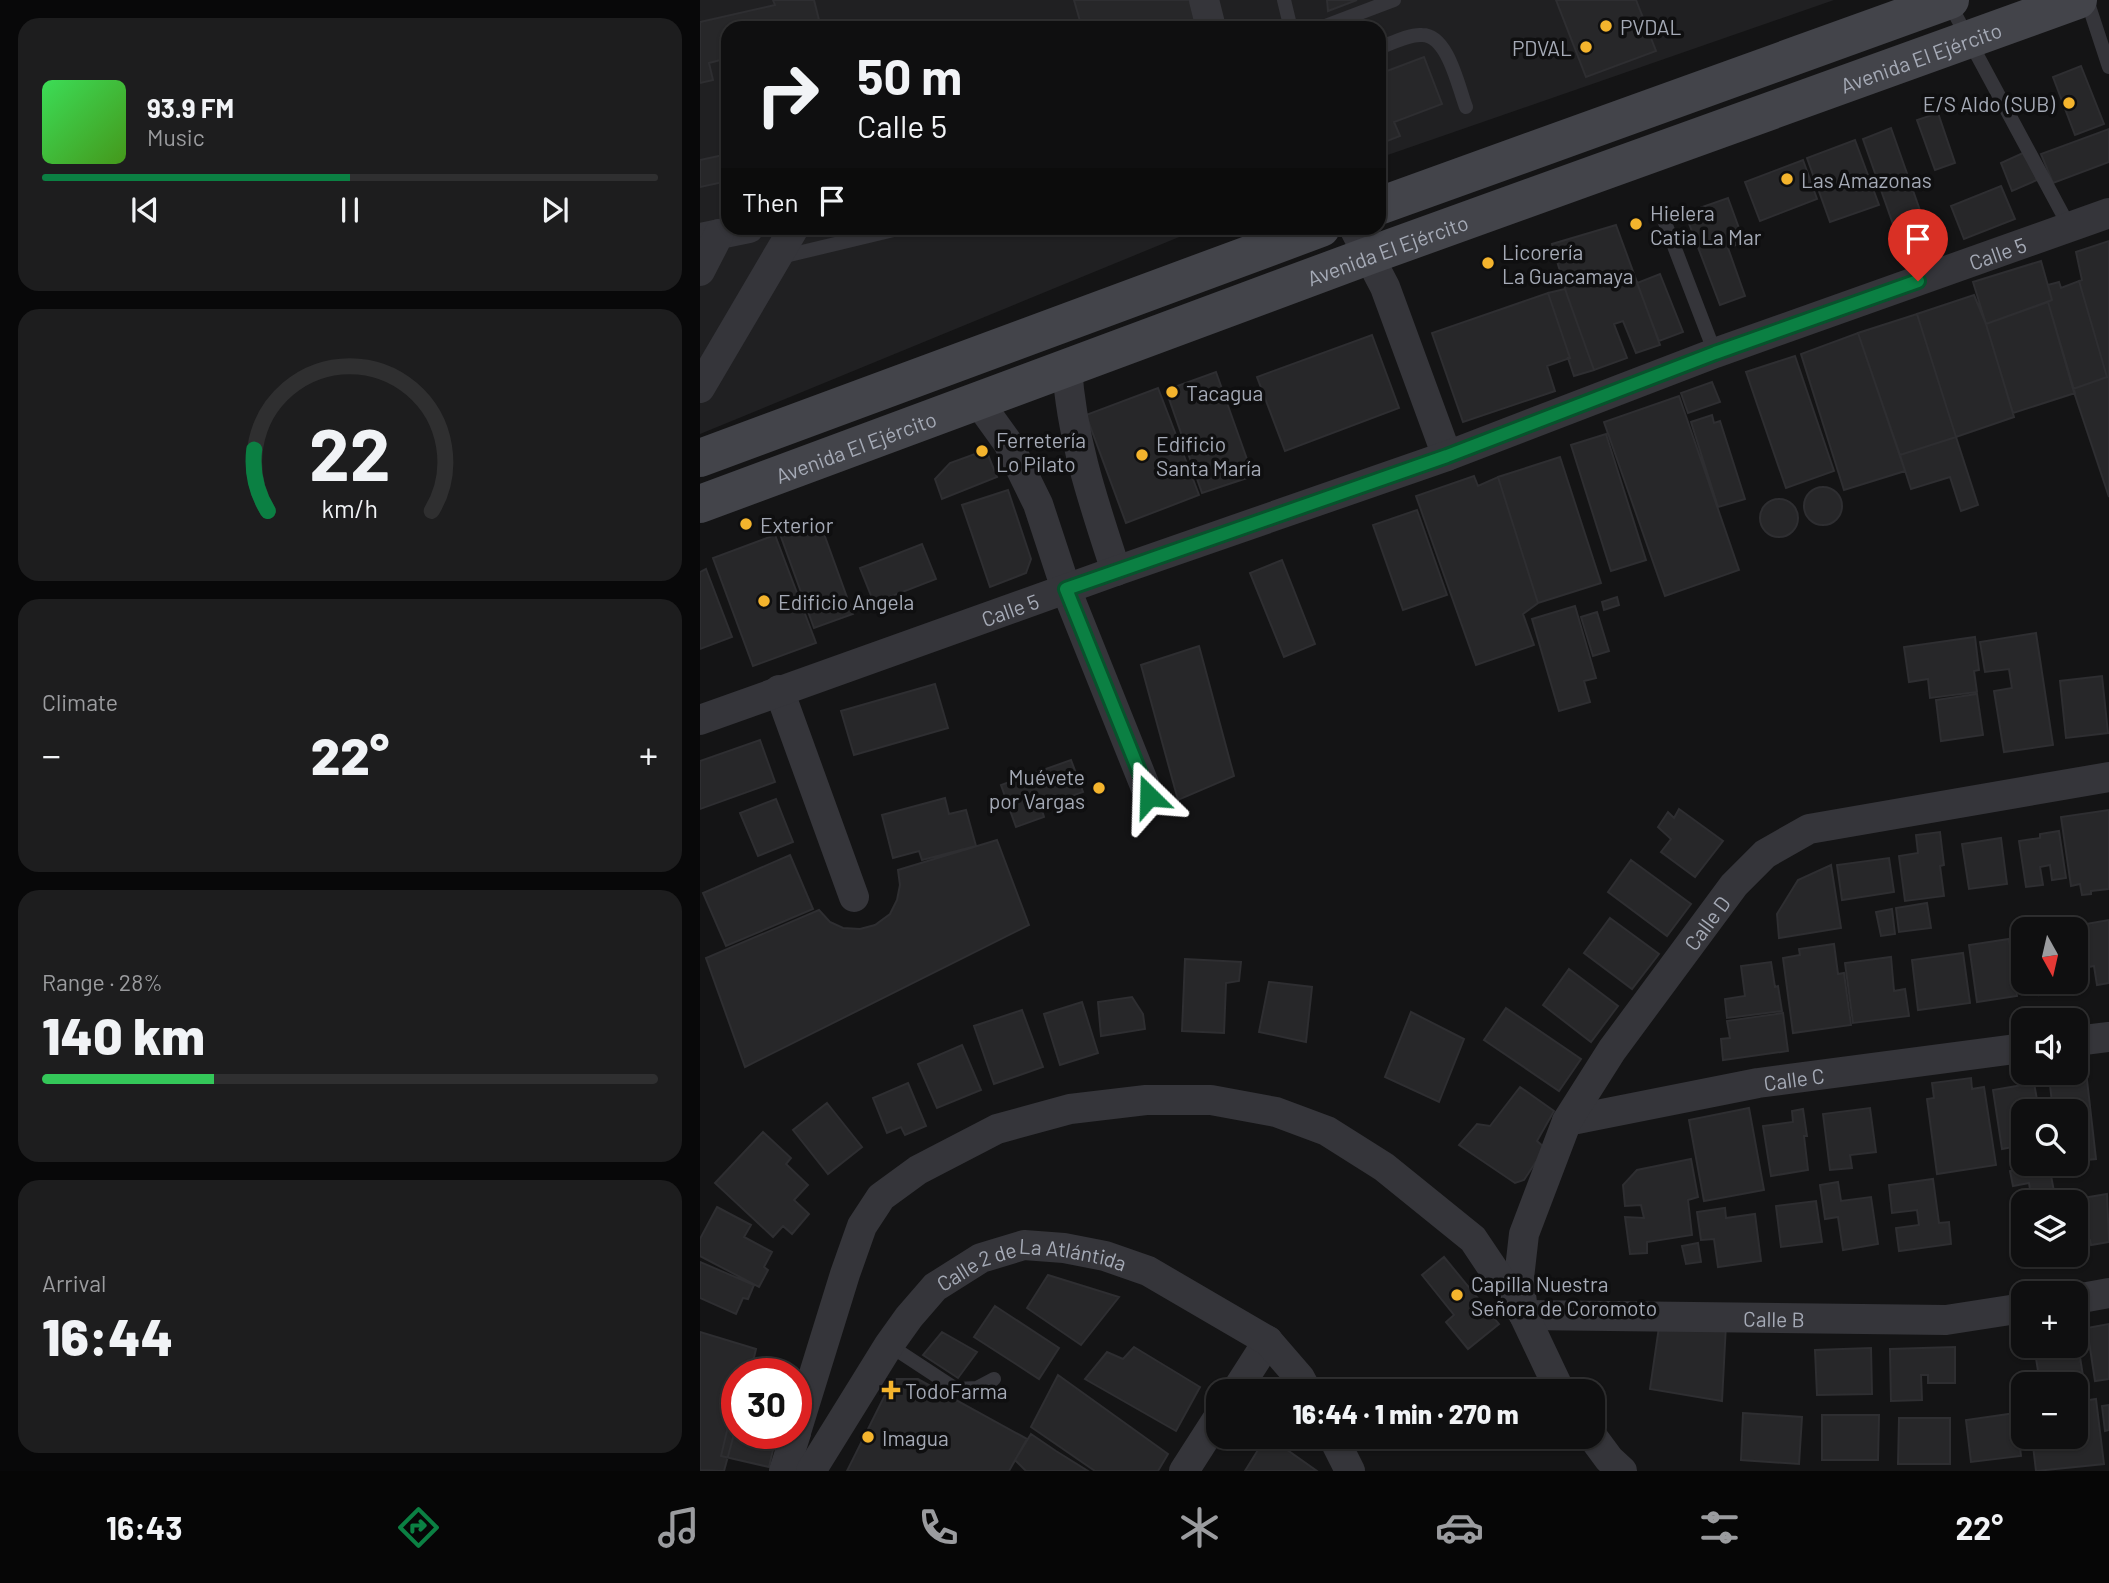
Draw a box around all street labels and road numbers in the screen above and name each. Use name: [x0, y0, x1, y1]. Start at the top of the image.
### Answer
street label: Avenida El Ejército: [1837, 16, 2005, 97]
street label: Avenida El Ejército: [1303, 209, 1471, 290]
street label: Calle 5: [1965, 231, 2029, 274]
street label: Avenida El Ejército: [772, 405, 939, 487]
street label: Calle 5: [978, 587, 1042, 631]
street label: Calle D: [1678, 890, 1735, 955]
street label: Calle C: [1762, 1062, 1826, 1095]
street label: Calle 2 de La Atlántida: [931, 1232, 1130, 1296]
street label: Calle B: [1743, 1305, 1805, 1331]

